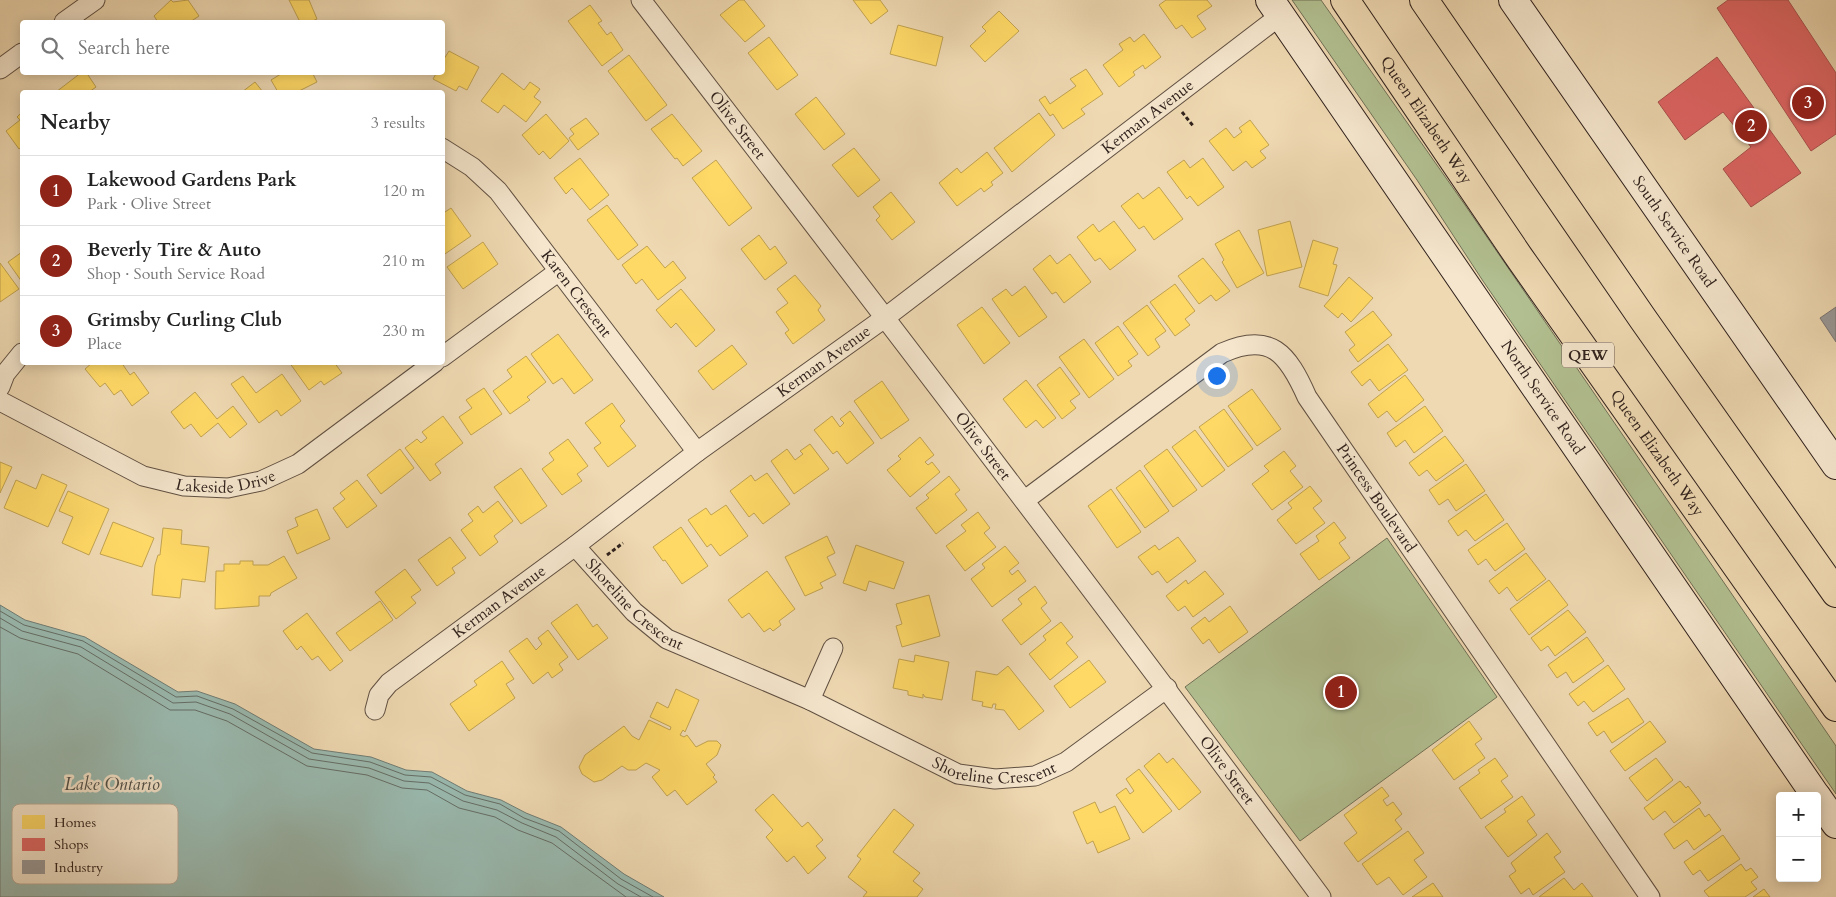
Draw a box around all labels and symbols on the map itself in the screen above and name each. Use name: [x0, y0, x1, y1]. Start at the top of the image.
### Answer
street label: Queen Elizabeth Way: [1375, 52, 1478, 189]
street label: Kerman Avenue: [1097, 74, 1198, 159]
pin: 3: [1792, 84, 1824, 122]
street label: Olive Street: [704, 87, 771, 164]
pin: 2: [1735, 107, 1767, 145]
street label: South Service Road: [1627, 171, 1721, 292]
street label: Karen Crescent: [536, 245, 617, 342]
street label: Kerman Avenue: [772, 320, 875, 403]
street label: North Service Road: [1496, 336, 1590, 459]
road number: QEW: [1562, 342, 1614, 368]
your location: [1204, 363, 1230, 389]
street label: Queen Elizabeth Way: [1605, 385, 1710, 521]
street label: Olive Street: [950, 407, 1016, 485]
street label: Princess Boulevard: [1331, 439, 1422, 557]
street label: Lakeside Drive: [173, 465, 279, 499]
street label: Shoreline Crescent: [580, 554, 686, 656]
street label: Kerman Avenue: [448, 560, 550, 644]
pin: 1: [1325, 673, 1357, 711]
street label: Olive Street: [1194, 732, 1260, 809]
street label: Shoreline Crescent: [928, 752, 1060, 790]
water label: Lake Ontario: [64, 772, 160, 797]
legend: [12, 804, 178, 884]
text: Homes: [54, 813, 96, 832]
text: Shops: [54, 835, 89, 854]
text: Industry: [54, 858, 104, 877]

